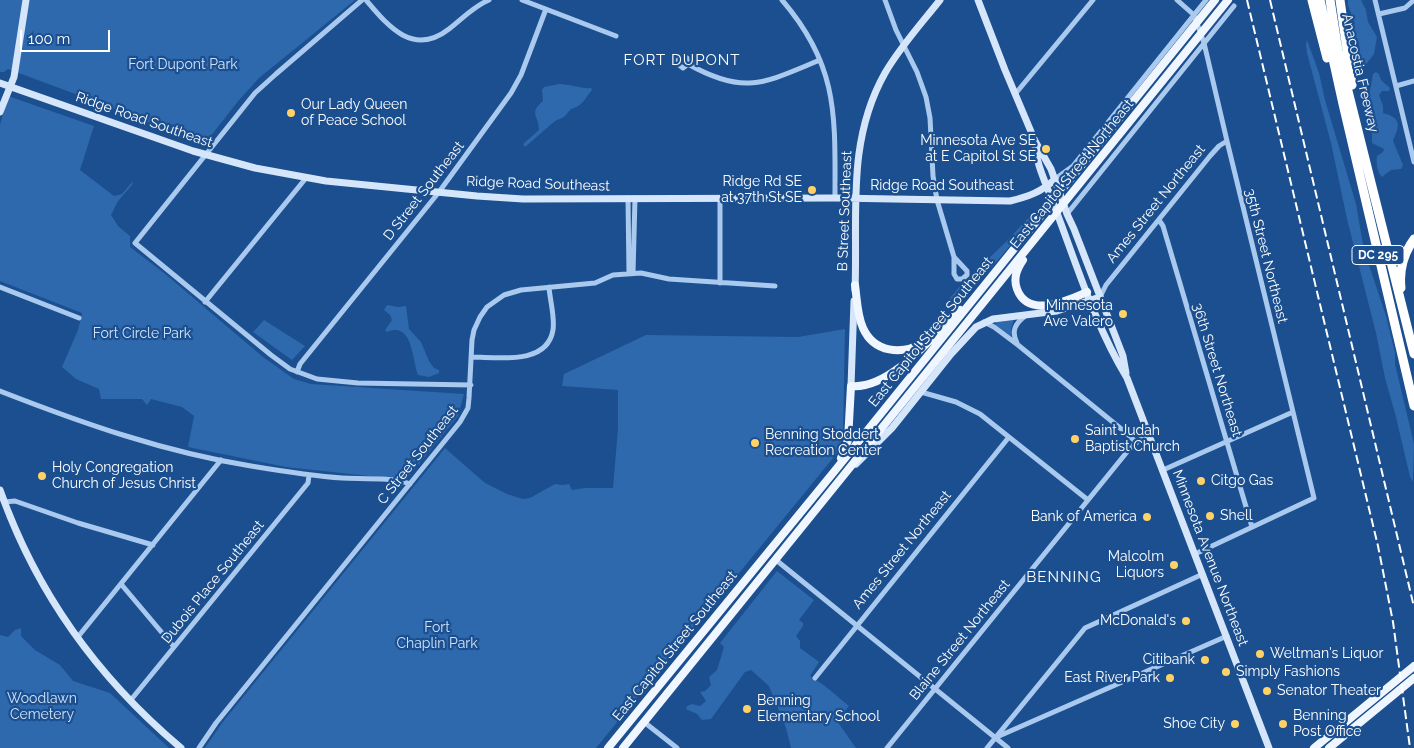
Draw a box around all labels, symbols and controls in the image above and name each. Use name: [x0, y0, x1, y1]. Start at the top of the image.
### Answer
street label: Anacostia Freeway: [1338, 12, 1382, 134]
scale bar: [22, 20, 112, 52]
text: 100 m: [28, 30, 70, 48]
district label: FORT DUPONT: [622, 51, 742, 69]
park label: Fort Dupont Park: [128, 57, 238, 73]
street label: Ridge Road Southeast: [73, 89, 215, 151]
street label: East Capitol Street Northeast: [1007, 96, 1137, 252]
place label: Our Lady Queen of Peace School: [301, 97, 407, 130]
marker: Our Lady Queen of Peace School: [285, 107, 297, 119]
place label: Minnesota Ave SE at E Capitol St SE: [920, 133, 1036, 166]
street label: D Street Southeast: [380, 138, 468, 244]
street label: Ames Street Northeast: [1103, 141, 1209, 267]
marker: Minnesota Ave SE at E Capitol St SE: [1040, 143, 1052, 155]
street label: B Street Southeast: [835, 150, 855, 272]
street label: Ridge Road Southeast: [466, 173, 610, 195]
place label: Ridge Rd SE at 37th St SE: [721, 174, 802, 206]
street label: Ridge Road Southeast: [870, 178, 1014, 194]
marker: Ridge Rd SE at 37th St SE: [806, 184, 818, 196]
street label: 35th Street Northeast: [1241, 187, 1291, 325]
road number: DC 295: [1352, 246, 1404, 264]
street label: East Capitol Street Southeast: [865, 254, 997, 410]
place label: Minnesota Ave Valero: [1044, 298, 1113, 331]
street label: 36th Street Northeast: [1189, 301, 1245, 439]
marker: Minnesota Ave Valero: [1117, 308, 1129, 320]
park label: Fort Circle Park: [93, 326, 191, 342]
street label: C Street Southeast: [374, 402, 462, 508]
place label: Saint Judah Baptist Church: [1085, 423, 1180, 456]
place label: Benning Stoddert Recreation Center: [765, 427, 882, 460]
marker: Saint Judah Baptist Church: [1069, 433, 1081, 445]
marker: Benning Stoddert Recreation Center: [749, 437, 761, 449]
place label: Holy Congregation Church of Jesus Christ: [52, 460, 196, 492]
street label: Minnesota Avenue Northeast: [1169, 467, 1251, 649]
marker: Holy Congregation Church of Jesus Christ: [36, 470, 48, 482]
place label: Citgo Gas: [1211, 473, 1273, 489]
marker: Citgo Gas: [1195, 475, 1207, 487]
street label: Ames Street Northeast: [849, 487, 955, 613]
place label: Shell: [1220, 508, 1252, 524]
place label: Bank of America: [1031, 509, 1137, 525]
marker: Shell: [1204, 510, 1216, 522]
marker: Bank of America: [1141, 511, 1153, 523]
street label: Dubois Place Southeast: [158, 517, 268, 647]
place label: Malcolm Liquors: [1108, 549, 1164, 582]
marker: Malcolm Liquors: [1168, 559, 1180, 571]
street label: East Capitol Street Southeast: [609, 568, 741, 724]
district label: BENNING: [1025, 568, 1103, 586]
street label: Blaine Street Northeast: [906, 576, 1014, 704]
place label: McDonald's: [1100, 613, 1176, 629]
marker: McDonald's: [1180, 615, 1192, 627]
park label: Fort Chaplin Park: [396, 620, 478, 652]
place label: Weltman's Liquor: [1270, 646, 1383, 662]
marker: Weltman's Liquor: [1254, 648, 1266, 660]
place label: Citibank: [1143, 652, 1195, 668]
marker: Citibank: [1199, 654, 1211, 666]
place label: Simply Fashions: [1236, 664, 1340, 680]
marker: Simply Fashions: [1220, 666, 1232, 678]
place label: East River Park: [1064, 670, 1160, 686]
marker: East River Park: [1164, 672, 1176, 684]
place label: Senator Theater: [1277, 683, 1381, 699]
marker: Senator Theater: [1261, 685, 1273, 697]
park label: Woodlawn Cemetery: [7, 691, 77, 724]
place label: Benning Elementary School: [757, 693, 880, 726]
marker: Benning Elementary School: [741, 703, 753, 715]
place label: Benning Post Office: [1293, 708, 1362, 740]
place label: Shoe City: [1163, 716, 1225, 732]
marker: Shoe City: [1229, 718, 1241, 730]
marker: Benning Post Office: [1277, 718, 1289, 730]

